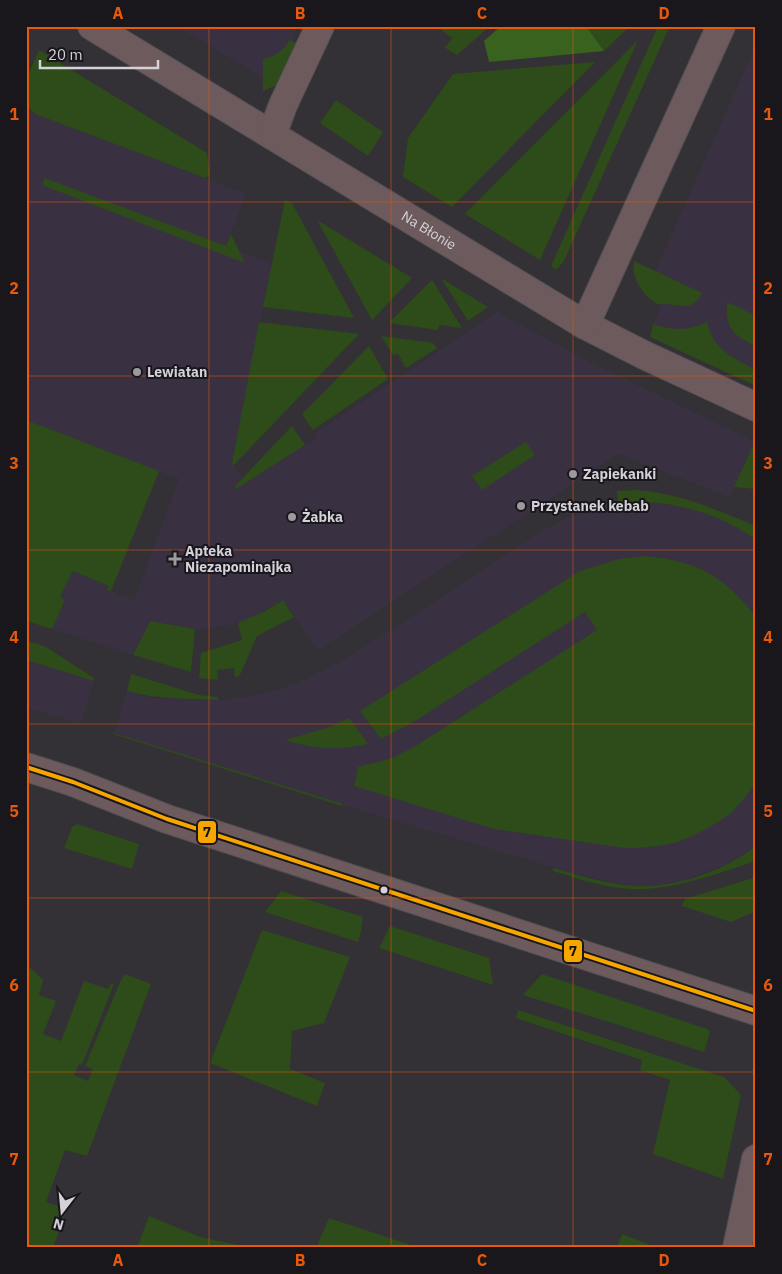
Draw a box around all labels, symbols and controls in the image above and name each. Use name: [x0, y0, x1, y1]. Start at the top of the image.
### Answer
text: A: [113, 3, 124, 23]
text: B: [295, 3, 306, 23]
text: C: [477, 3, 487, 23]
text: D: [658, 3, 670, 23]
scale bar: [40, 38, 158, 70]
text: 20 m: [48, 45, 83, 64]
text: 1: [9, 104, 19, 124]
text: 1: [763, 104, 773, 124]
street label: Na Błonie: [398, 207, 460, 254]
text: 2: [9, 278, 19, 298]
text: 2: [763, 278, 773, 298]
place label: Lewiatan: [147, 363, 207, 381]
marker: Lewiatan: [131, 366, 143, 378]
text: 3: [9, 453, 19, 473]
text: 3: [763, 453, 773, 473]
place label: Zapiekanki: [583, 465, 656, 483]
marker: Zapiekanki: [567, 468, 579, 480]
place label: Przystanek kebab: [531, 497, 649, 515]
marker: Przystanek kebab: [515, 500, 527, 512]
place label: Żabka: [302, 508, 343, 526]
marker: Żabka: [286, 511, 298, 523]
place label: Apteka Niezapominajka: [185, 542, 291, 576]
marker: Apteka Niezapominajka: [169, 553, 181, 565]
text: 4: [9, 627, 19, 647]
text: 4: [763, 627, 773, 647]
text: 5: [9, 801, 19, 821]
text: 5: [763, 801, 773, 821]
line badge: 7: [197, 820, 217, 844]
text: 7: [203, 823, 211, 841]
unlabelled marker: [379, 885, 389, 895]
line badge: 7: [563, 939, 583, 963]
text: 7: [569, 942, 577, 960]
text: 6: [9, 975, 19, 995]
text: 6: [763, 975, 773, 995]
text: 7: [9, 1149, 19, 1169]
text: 7: [763, 1149, 773, 1169]
north arrow: [38, 1186, 88, 1236]
text: N: [51, 1214, 66, 1235]
text: A: [113, 1250, 124, 1270]
text: B: [295, 1250, 306, 1270]
text: C: [477, 1250, 487, 1270]
text: D: [658, 1250, 670, 1270]

